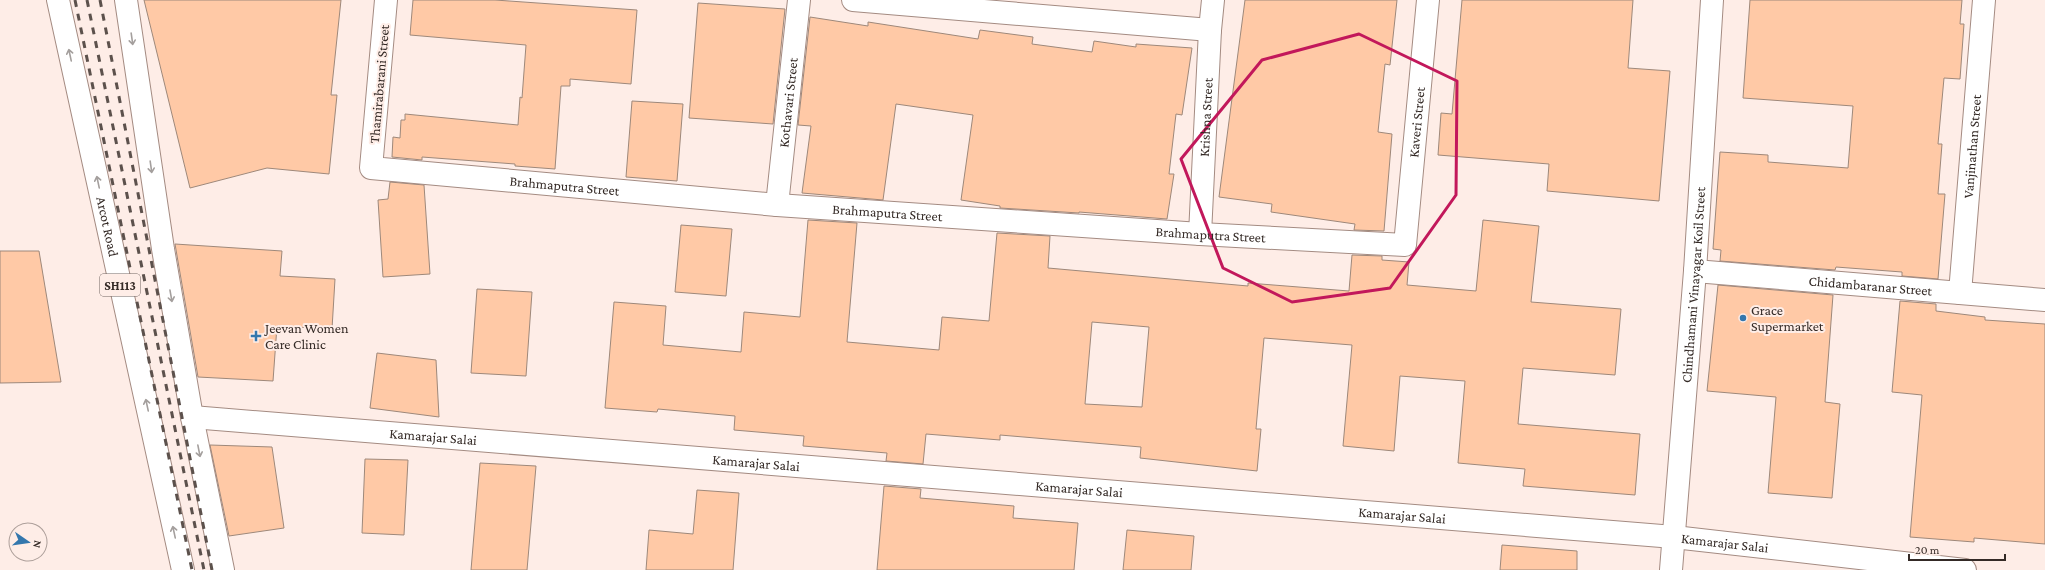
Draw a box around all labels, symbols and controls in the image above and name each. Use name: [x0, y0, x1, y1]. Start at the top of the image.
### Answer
street label: Thamirabarani Street: [366, 24, 392, 144]
one-way arrow: [128, 32, 136, 45]
one-way arrow: [66, 49, 74, 62]
street label: Kothavari Street: [775, 56, 801, 148]
street label: Krishna Street: [1196, 77, 1216, 157]
street label: Kaveri Street: [1405, 86, 1428, 158]
street label: Vanjinathan Street: [1960, 94, 1984, 199]
one-way arrow: [147, 160, 155, 173]
street label: Brahmaputra Street: [509, 173, 620, 199]
one-way arrow: [93, 176, 101, 189]
street label: Chindhamani Vinayagar Koil Street: [1678, 186, 1708, 384]
street label: Arcot Road: [93, 195, 122, 259]
street label: Brahmaputra Street: [832, 201, 943, 224]
street label: Brahmaputra Street: [1155, 223, 1266, 246]
street label: Chidambaranar Street: [1808, 272, 1933, 299]
road number: SH113: [100, 274, 140, 296]
one-way arrow: [167, 289, 175, 302]
place label: Grace Supermarket: [1751, 302, 1824, 334]
marker: Grace Supermarket: [1738, 313, 1748, 323]
place label: Jeevan Women Care Clinic: [263, 320, 349, 352]
marker: Jeevan Women Care Clinic: [250, 330, 262, 342]
one-way arrow: [142, 399, 150, 412]
street label: Kamarajar Salai: [389, 425, 478, 448]
one-way arrow: [195, 444, 203, 457]
street label: Kamarajar Salai: [712, 451, 801, 474]
street label: Kamarajar Salai: [1035, 477, 1124, 500]
street label: Kamarajar Salai: [1358, 503, 1447, 527]
north arrow: [8, 522, 48, 562]
one-way arrow: [170, 526, 178, 539]
street label: Kamarajar Salai: [1680, 530, 1770, 556]
scale bar: [1909, 536, 2005, 562]
text: N: [31, 539, 44, 550]
text: 20 m: [1915, 543, 1940, 557]

